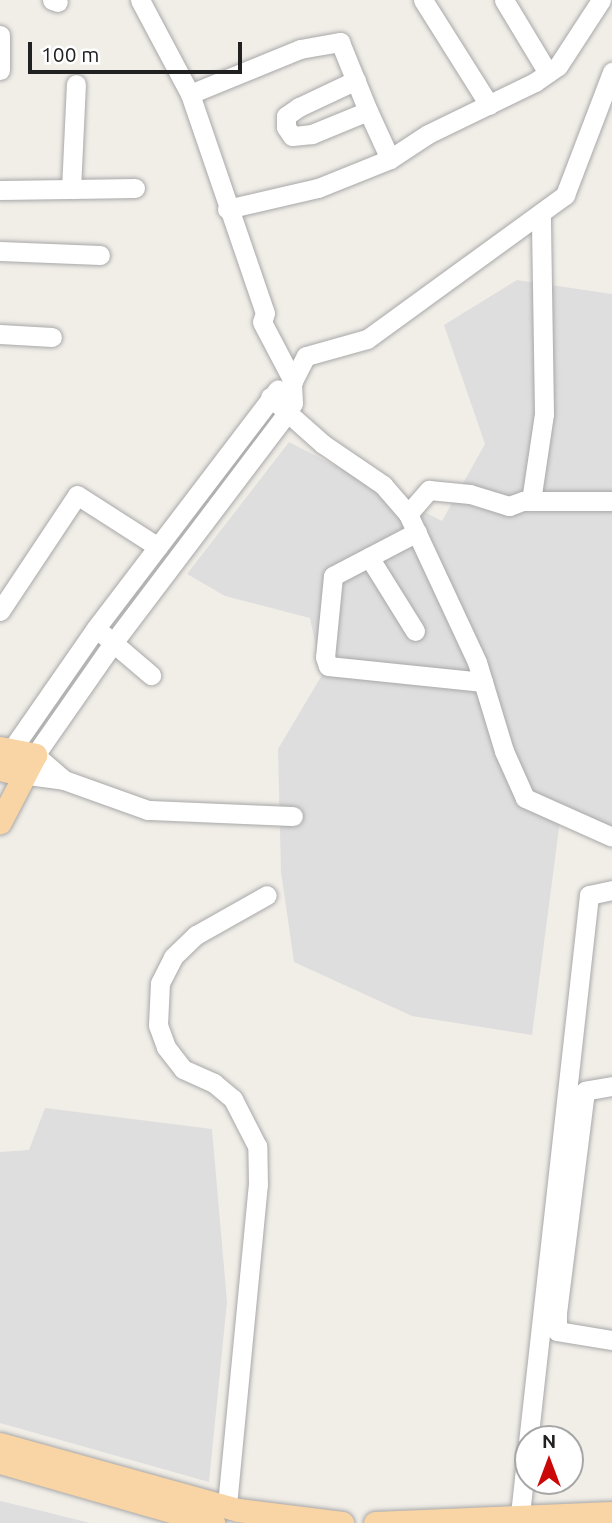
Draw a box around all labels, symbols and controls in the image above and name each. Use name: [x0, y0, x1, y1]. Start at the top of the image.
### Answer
scale bar: [32, 28, 245, 72]
text: 100 m: [41, 42, 99, 66]
north arrow: [514, 1425, 584, 1495]
text: N: [542, 1430, 556, 1452]

